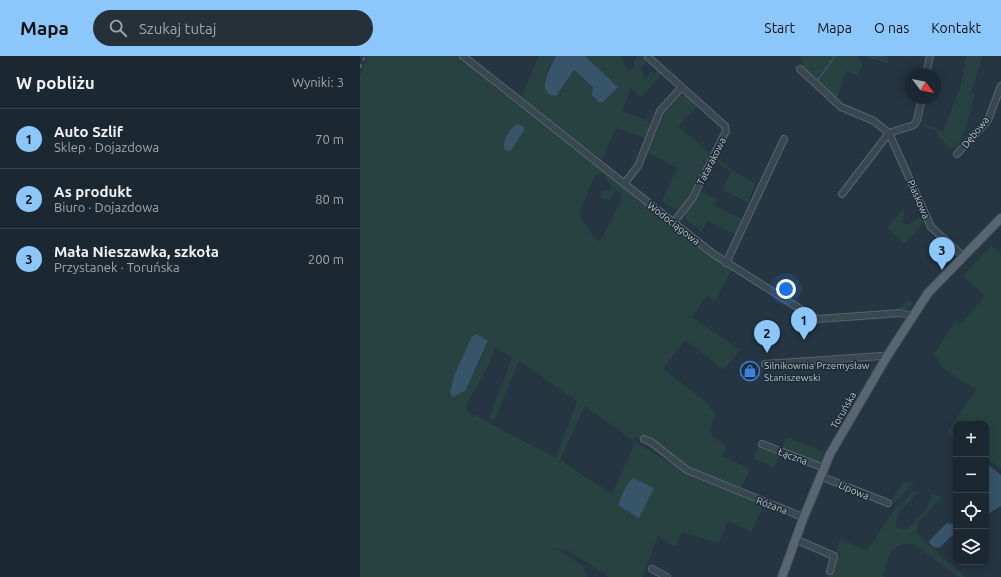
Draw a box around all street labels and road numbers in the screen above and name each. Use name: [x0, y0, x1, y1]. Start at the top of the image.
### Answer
street label: Dębowa: [959, 114, 991, 150]
street label: Tatarakowa: [695, 136, 728, 187]
street label: Piaskowa: [905, 178, 932, 220]
street label: Wodociągowa: [645, 200, 702, 247]
street label: Toruńska: [829, 390, 858, 431]
street label: Łączna: [777, 446, 809, 467]
street label: Lipowa: [837, 479, 871, 502]
street label: Różana: [755, 495, 789, 516]

